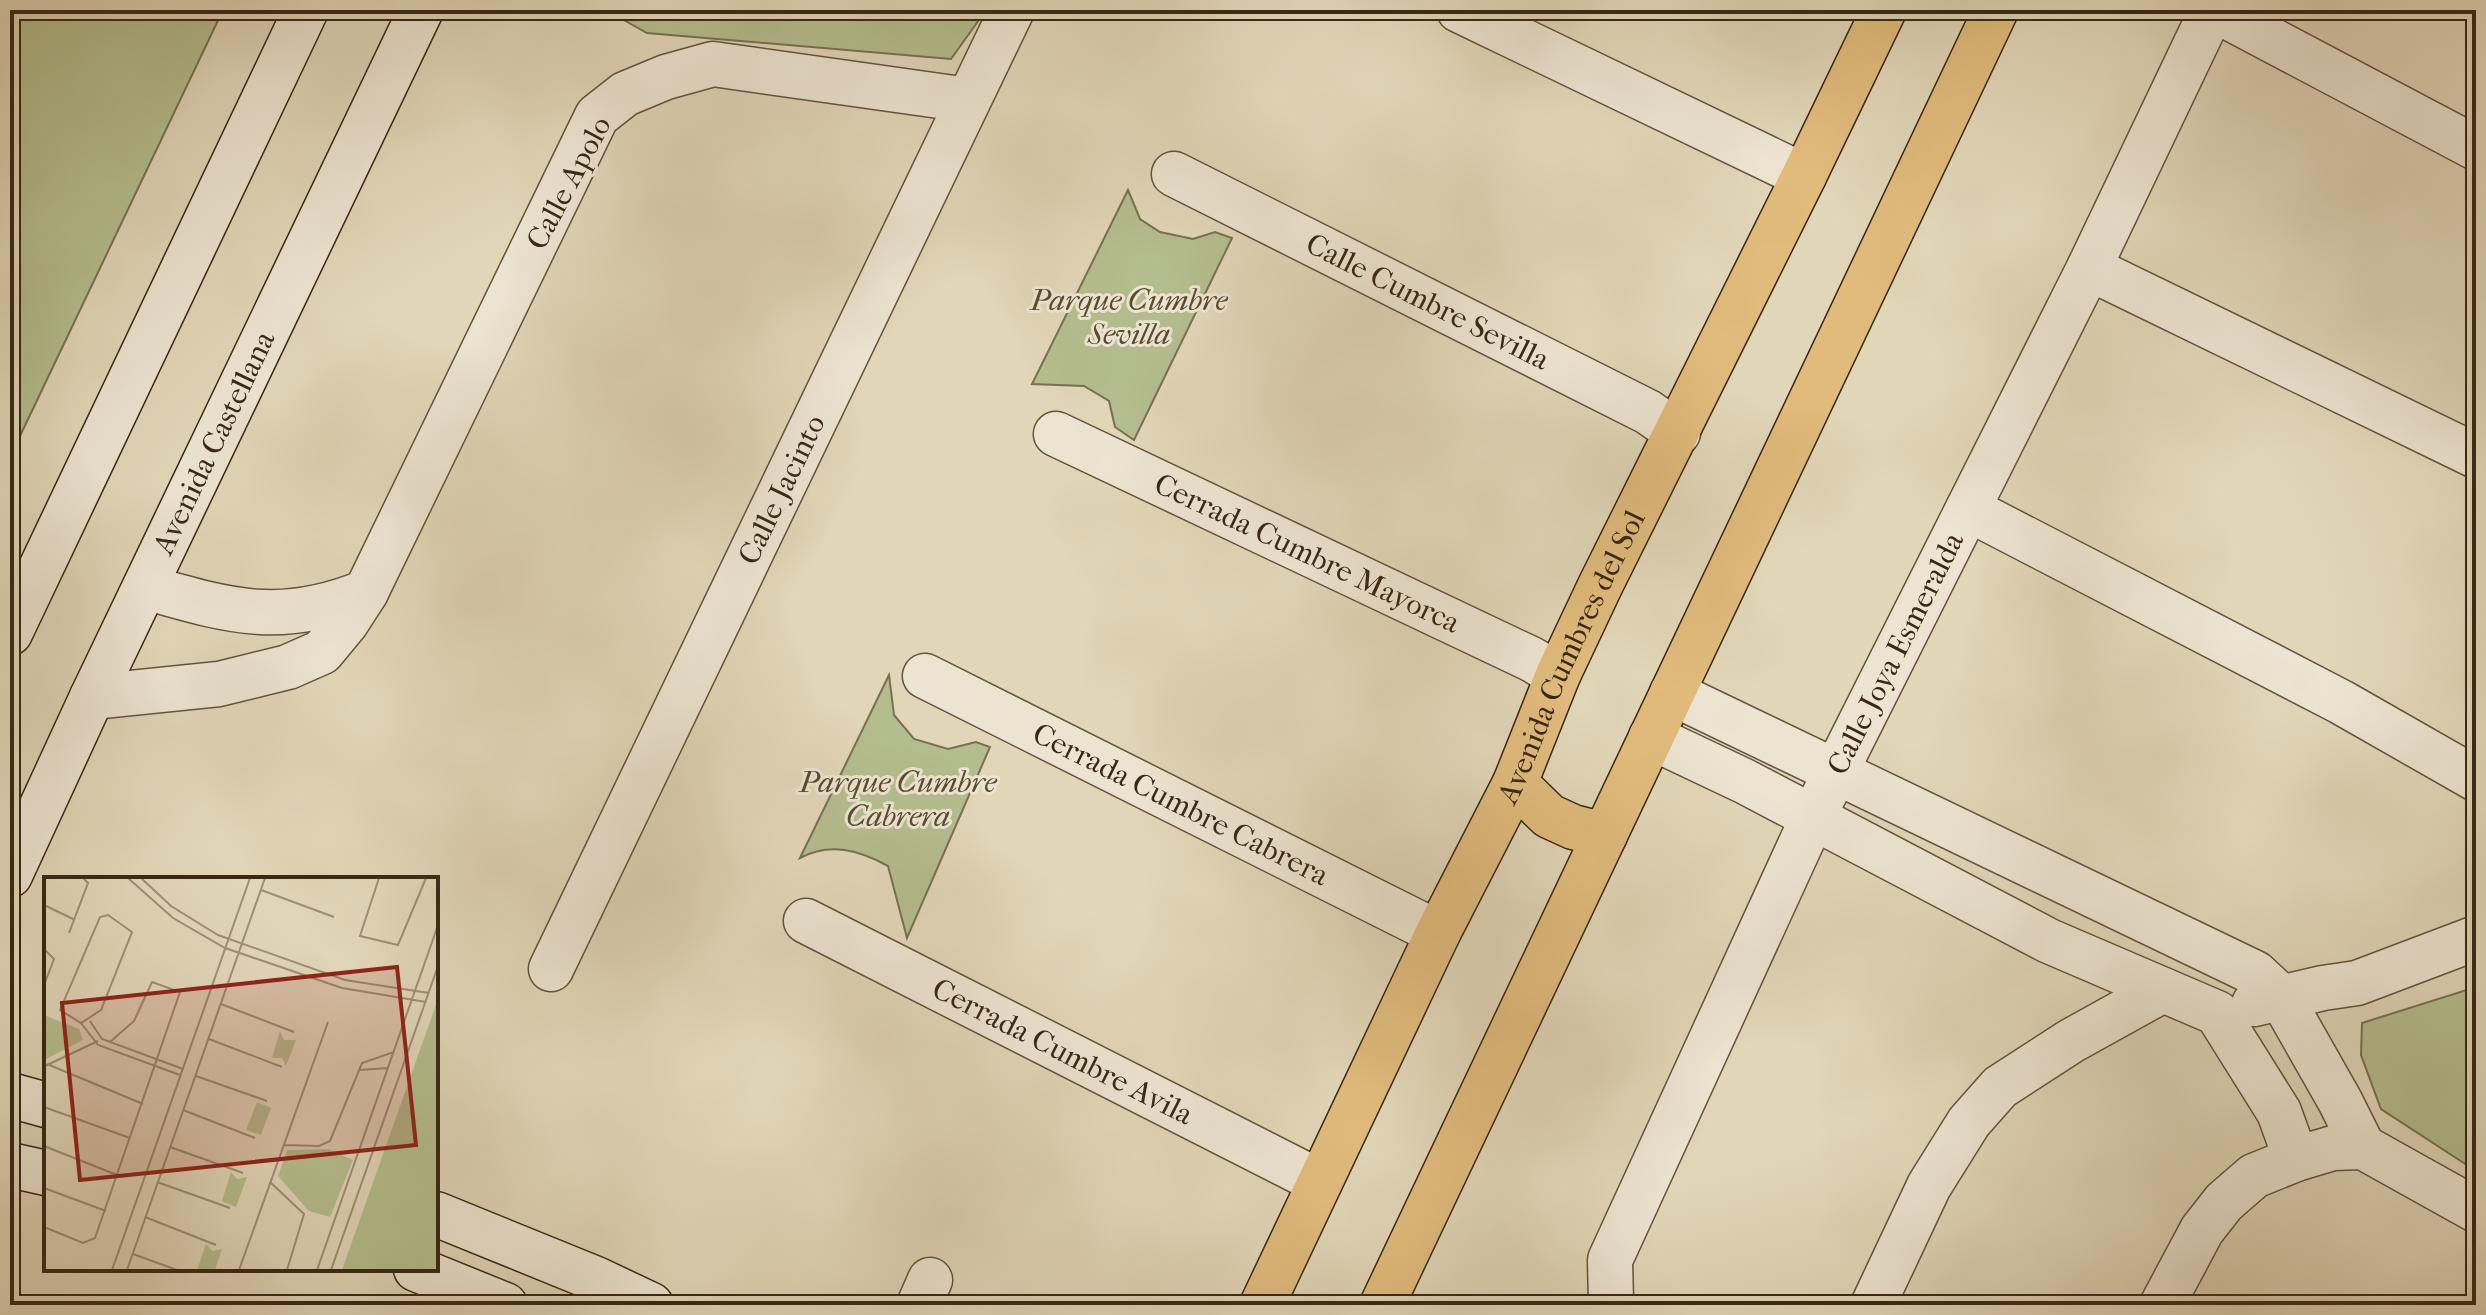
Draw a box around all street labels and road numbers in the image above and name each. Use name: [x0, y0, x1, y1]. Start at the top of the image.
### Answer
street label: Calle Apolo: [519, 110, 619, 256]
street label: Calle Cumbre Sevilla: [1300, 226, 1556, 378]
street label: Avenida Castellana: [145, 324, 283, 561]
street label: Calle Jacinto: [731, 409, 832, 570]
street label: Cerrada Cumbre Mayorca: [1149, 466, 1466, 641]
street label: Avenida Cumbres del Sol: [1489, 505, 1652, 811]
street label: Calle Joya Esmeralda: [1820, 525, 1971, 780]
street label: Cerrada Cumbre Cabrera: [1027, 715, 1335, 893]
street label: Cerrada Cumbre Avila: [927, 971, 1200, 1133]

